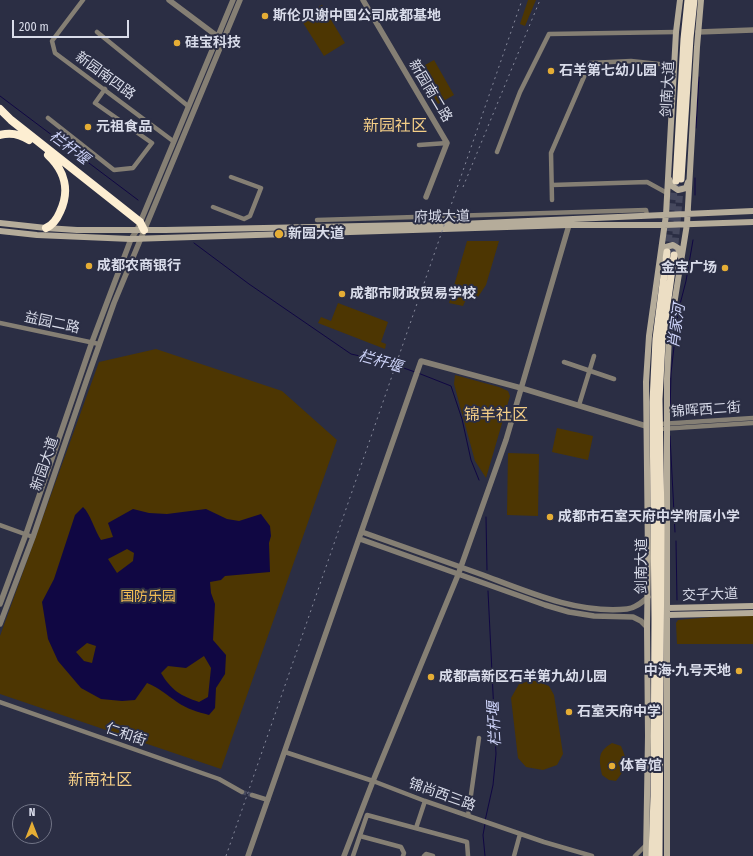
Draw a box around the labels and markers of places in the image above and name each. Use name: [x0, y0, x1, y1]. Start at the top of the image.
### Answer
place label: 斯伦贝谢中国公司成都基地: [273, 8, 441, 24]
marker: 斯伦贝谢中国公司成都基地: [260, 11, 270, 21]
place label: 硅宝科技: [185, 35, 241, 51]
marker: 硅宝科技: [172, 38, 182, 48]
place label: 石羊第七幼儿园: [559, 63, 657, 79]
marker: 石羊第七幼儿园: [546, 66, 556, 76]
place label: 元祖食品: [96, 119, 152, 135]
marker: 元祖食品: [83, 122, 93, 132]
place label: 新园大道: [288, 226, 344, 242]
marker: 新园大道: [273, 228, 285, 240]
place label: 成都农商银行: [97, 258, 181, 274]
place label: 金宝广场: [661, 260, 717, 276]
marker: 成都农商银行: [84, 261, 94, 271]
marker: 金宝广场: [720, 263, 730, 273]
place label: 成都市财政贸易学校: [350, 286, 476, 302]
marker: 成都市财政贸易学校: [337, 289, 347, 299]
place label: 成都市石室天府中学附属小学: [558, 509, 740, 525]
marker: 成都市石室天府中学附属小学: [545, 512, 555, 522]
place label: 中海·九号天地: [644, 663, 731, 679]
marker: 中海·九号天地: [734, 666, 744, 676]
place label: 成都高新区石羊第九幼儿园: [439, 669, 607, 685]
marker: 成都高新区石羊第九幼儿园: [426, 672, 436, 682]
place label: 石室天府中学: [577, 704, 661, 720]
marker: 石室天府中学: [564, 707, 574, 717]
place label: 体育馆: [620, 758, 662, 774]
marker: 体育馆: [607, 761, 617, 771]

